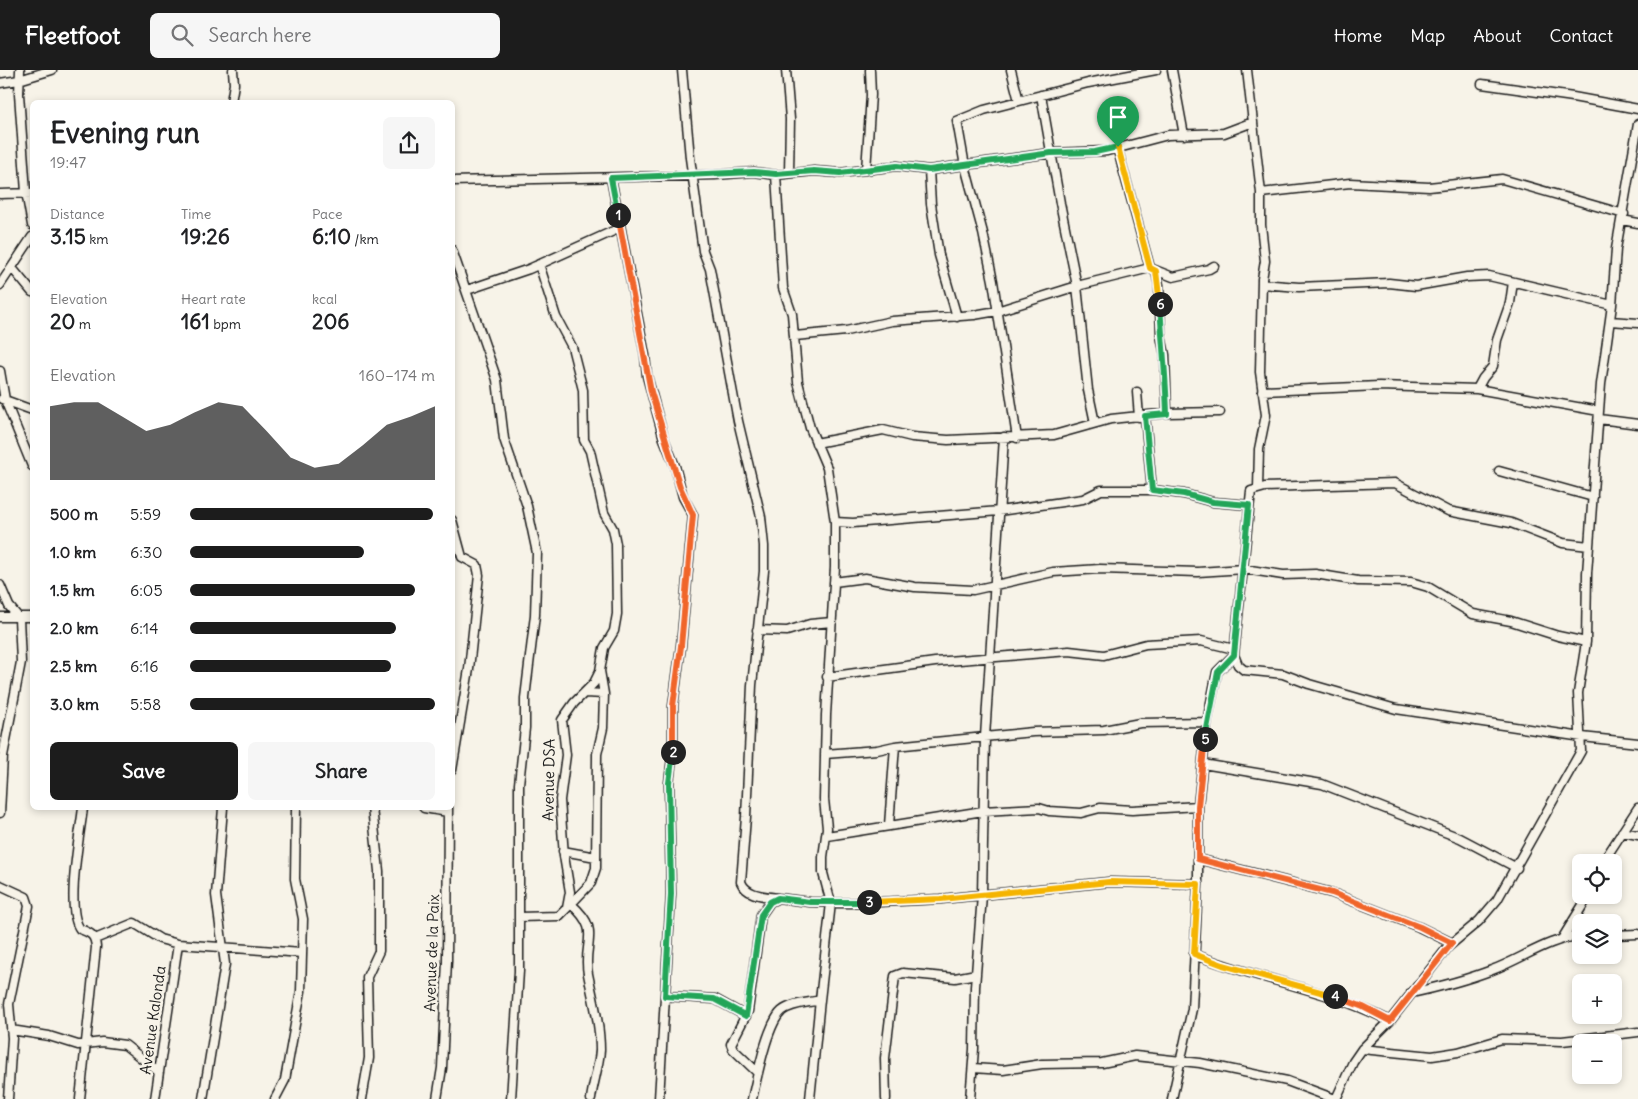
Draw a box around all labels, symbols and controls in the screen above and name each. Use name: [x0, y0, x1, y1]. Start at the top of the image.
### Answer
search box: [150, 13, 500, 58]
text: Fleetfoot: [25, 20, 120, 50]
icon: search: [168, 21, 196, 49]
text: Search here: [208, 23, 311, 47]
text: Home: [1334, 24, 1382, 47]
text: Map: [1410, 24, 1445, 47]
text: About: [1473, 24, 1521, 47]
text: Contact: [1549, 24, 1613, 47]
pin: [1097, 96, 1139, 147]
icon: arrive: [1104, 103, 1132, 131]
text: Evening run: [50, 115, 200, 151]
button: share: [383, 117, 435, 169]
text: 19:47: [50, 152, 86, 172]
pin: 1: [606, 202, 630, 228]
text: Distance: [50, 205, 105, 223]
text: Time: [181, 205, 211, 223]
text: Pace: [312, 205, 342, 223]
text: 1: [616, 206, 621, 224]
text: 3.15: [50, 223, 86, 250]
text: 19:26: [181, 223, 230, 250]
text: 6:10: [312, 223, 351, 250]
text: km: [86, 230, 109, 248]
text: /km: [351, 230, 379, 248]
text: Elevation: [50, 290, 107, 308]
text: Heart rate: [181, 290, 246, 308]
text: kcal: [312, 290, 337, 308]
pin: 6: [1148, 292, 1172, 316]
text: 6: [1156, 295, 1165, 313]
text: 20: [50, 308, 75, 335]
text: 161: [181, 308, 210, 335]
text: 206: [312, 308, 349, 335]
text: m: [75, 315, 91, 333]
text: bpm: [210, 315, 241, 333]
text: Elevation: [50, 365, 116, 385]
text: 160–174 m: [359, 365, 435, 385]
text: 500 m: [50, 504, 98, 524]
text: 5:59: [130, 504, 161, 524]
text: 1.0 km: [50, 542, 96, 562]
text: 6:30: [130, 542, 162, 562]
text: 1.5 km: [50, 580, 95, 600]
text: 6:05: [130, 580, 163, 600]
text: 2.0 km: [50, 618, 99, 638]
text: 6:14: [130, 618, 158, 638]
text: 2.5 km: [50, 656, 97, 676]
text: 6:16: [130, 656, 158, 676]
text: 3.0 km: [50, 694, 99, 714]
text: 5:58: [130, 694, 161, 714]
pin: 5: [1192, 726, 1218, 752]
text: 5: [1201, 730, 1210, 748]
street label: Avenue DSA: [538, 738, 559, 821]
pin: 2: [660, 740, 686, 764]
button: Save: [50, 742, 238, 800]
button: Share: [248, 742, 435, 800]
text: 2: [670, 743, 677, 761]
map controls: [1572, 854, 1622, 1084]
button: locate: [1572, 854, 1622, 904]
pin: 3: [856, 890, 882, 914]
street label: Avenue de la Paix: [420, 893, 443, 1012]
text: 3: [866, 893, 873, 911]
button: layers: [1572, 914, 1622, 964]
street label: Avenue Kalonda: [135, 964, 170, 1075]
button: +: [1572, 974, 1622, 1024]
pin: 4: [1322, 984, 1348, 1008]
text: 4: [1331, 987, 1340, 1005]
button: −: [1572, 1034, 1622, 1084]

